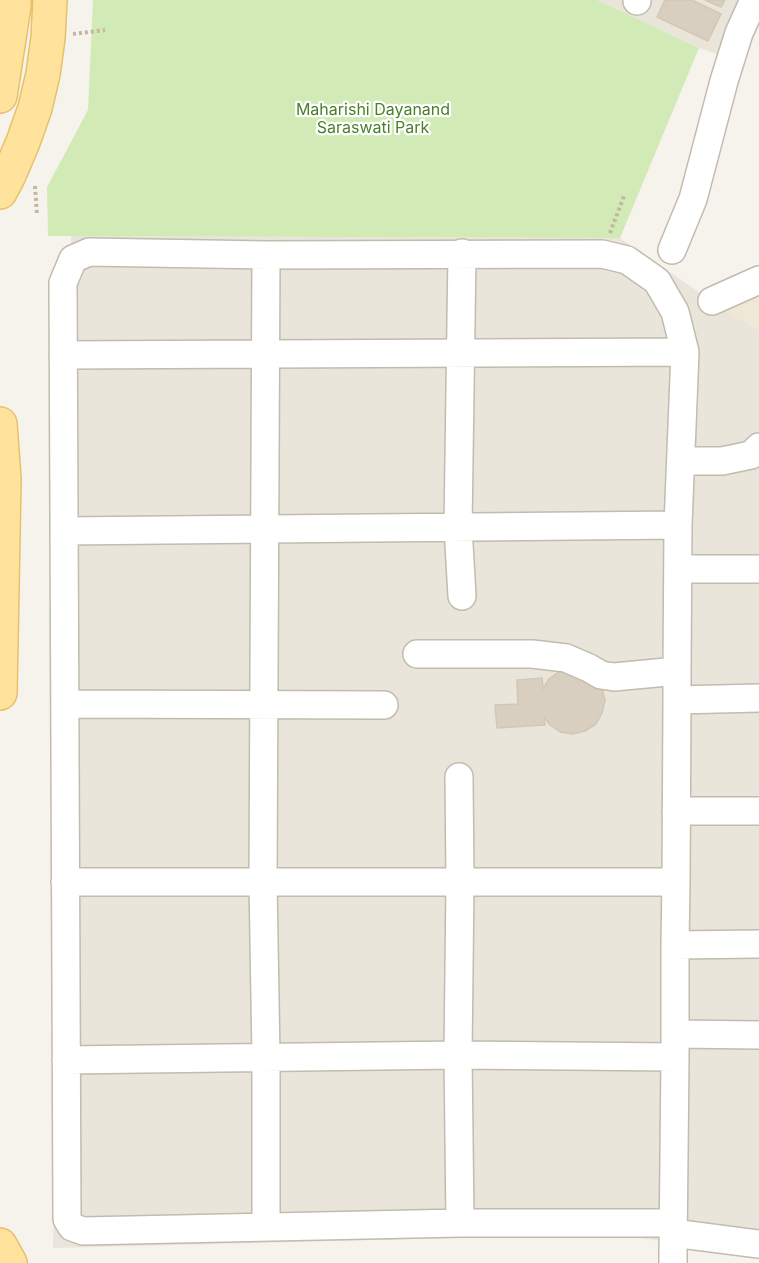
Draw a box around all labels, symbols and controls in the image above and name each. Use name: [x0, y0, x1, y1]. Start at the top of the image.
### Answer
park label: Maharishi Dayanand Saraswati Park: [296, 100, 450, 138]

